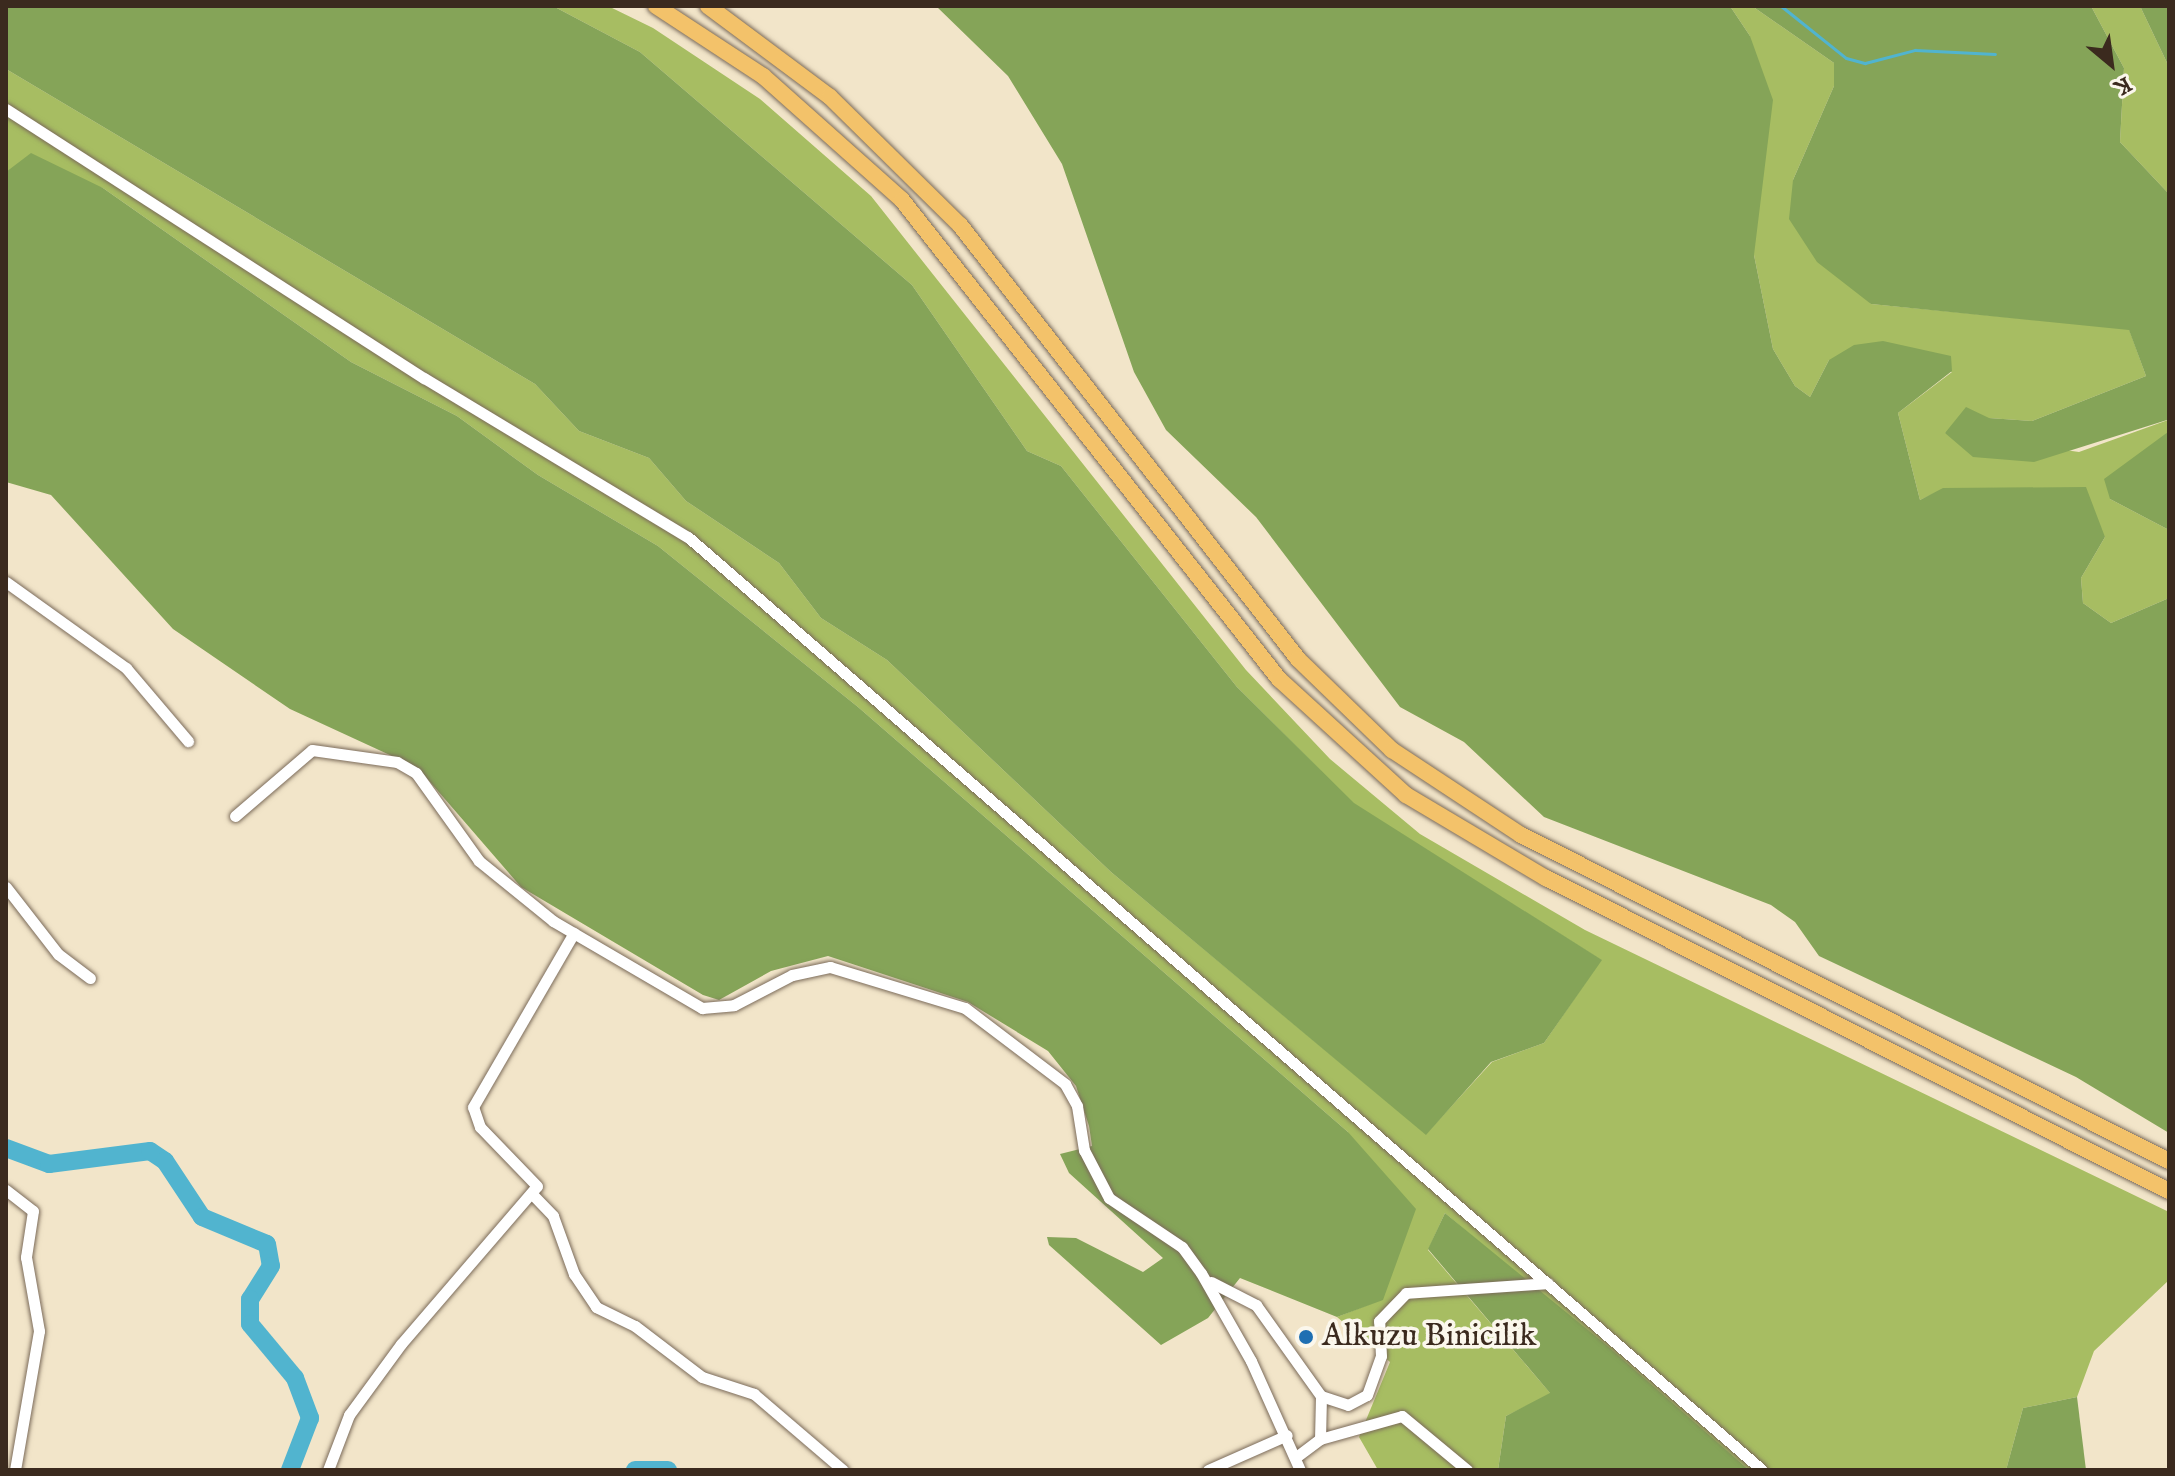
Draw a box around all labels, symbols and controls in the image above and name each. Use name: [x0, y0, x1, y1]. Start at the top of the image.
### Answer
north arrow: [2071, 24, 2151, 104]
text: K: [2109, 69, 2136, 101]
place label: Alkuzu Binicilik: [1322, 1318, 1536, 1356]
marker: Alkuzu Binicilik: [1297, 1328, 1315, 1346]

